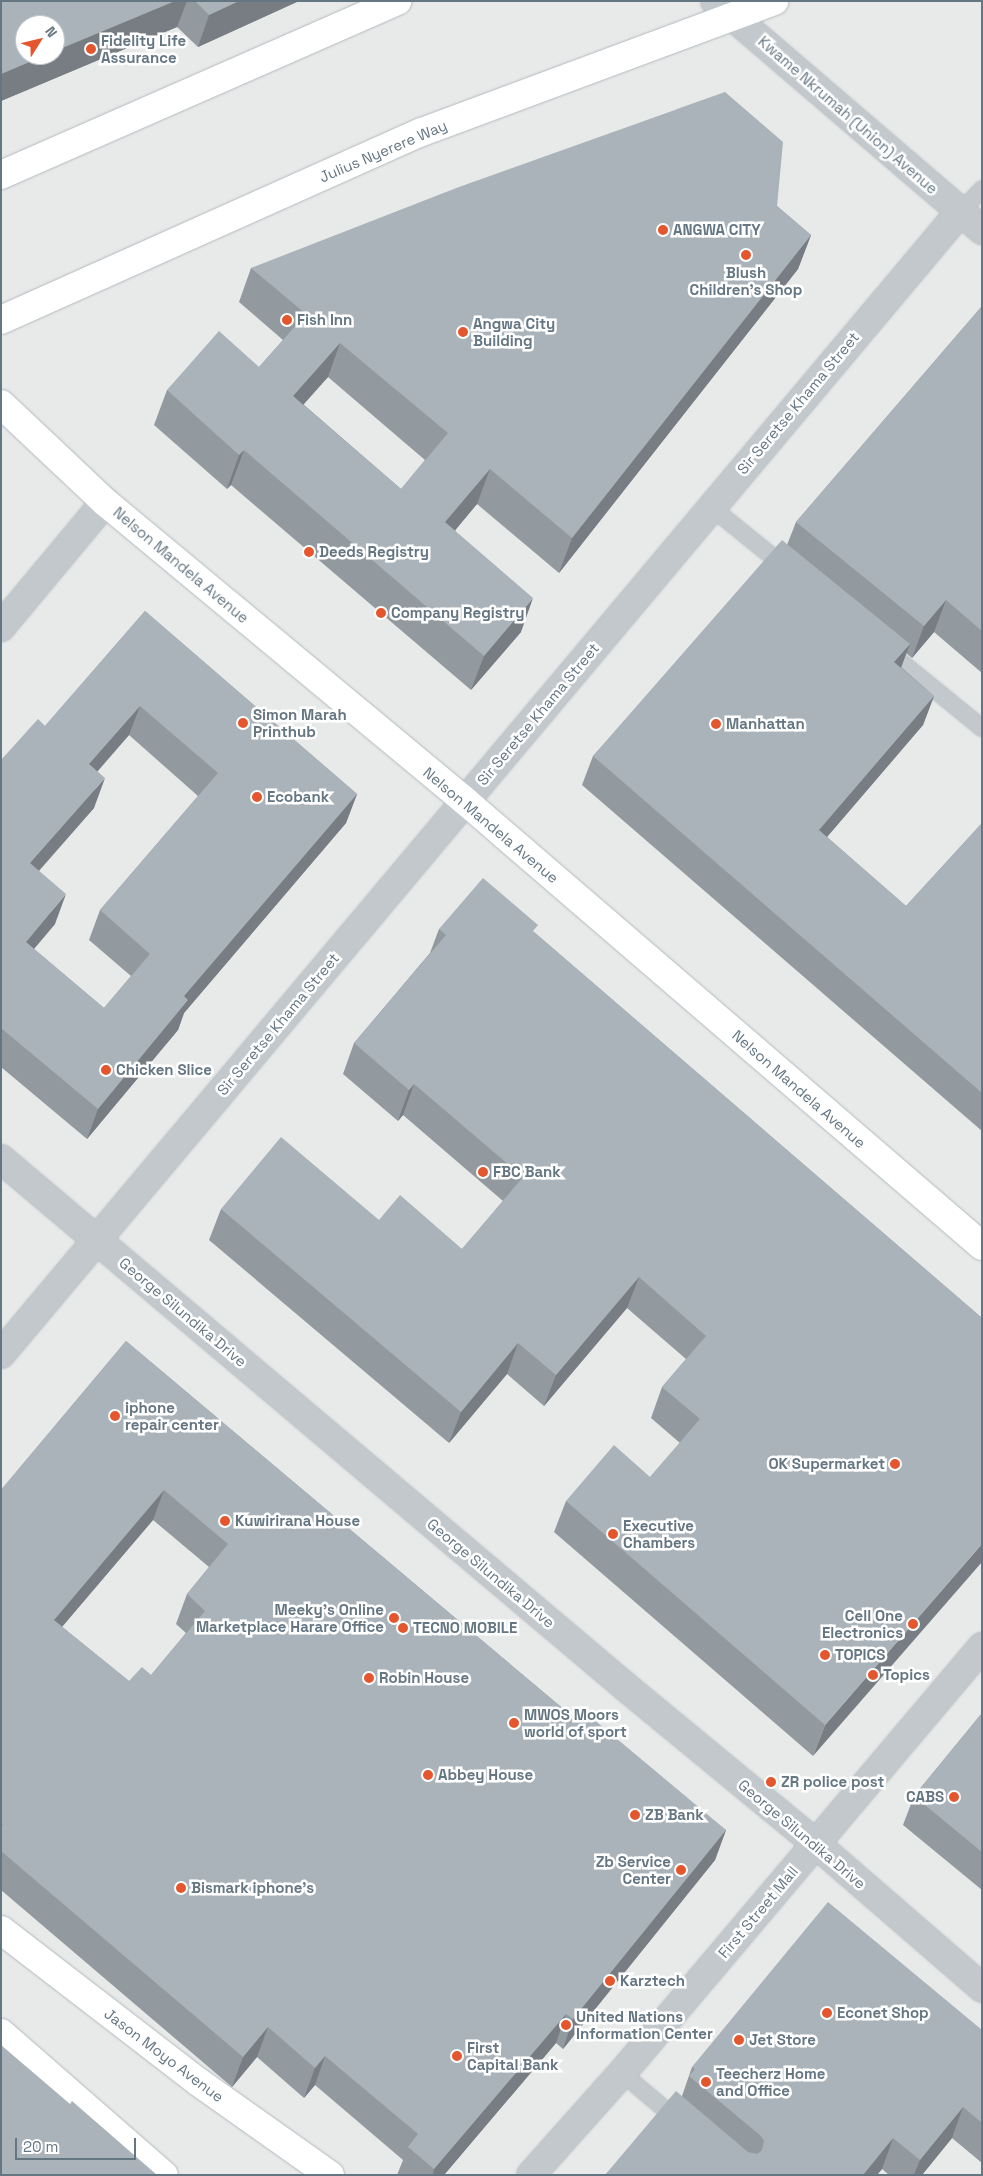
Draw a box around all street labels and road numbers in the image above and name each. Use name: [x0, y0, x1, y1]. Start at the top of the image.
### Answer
street label: Kwame Nkrumah (Union) Avenue: [755, 32, 941, 198]
street label: Julius Nyerere Way: [316, 116, 450, 186]
street label: Sir Seretse Khama Street: [733, 328, 863, 478]
street label: Nelson Mandela Avenue: [110, 503, 252, 627]
street label: Sir Seretse Khama Street: [473, 639, 603, 789]
street label: Nelson Mandela Avenue: [420, 763, 562, 887]
street label: Sir Seretse Khama Street: [213, 949, 343, 1099]
street label: Nelson Mandela Avenue: [728, 1026, 870, 1152]
street label: George Silundika Drive: [116, 1254, 250, 1370]
street label: George Silundika Drive: [424, 1515, 558, 1631]
street label: George Silundika Drive: [735, 1776, 869, 1892]
street label: First Street Mall: [714, 1862, 802, 1962]
street label: Jason Moyo Avenue: [101, 2004, 227, 2106]

